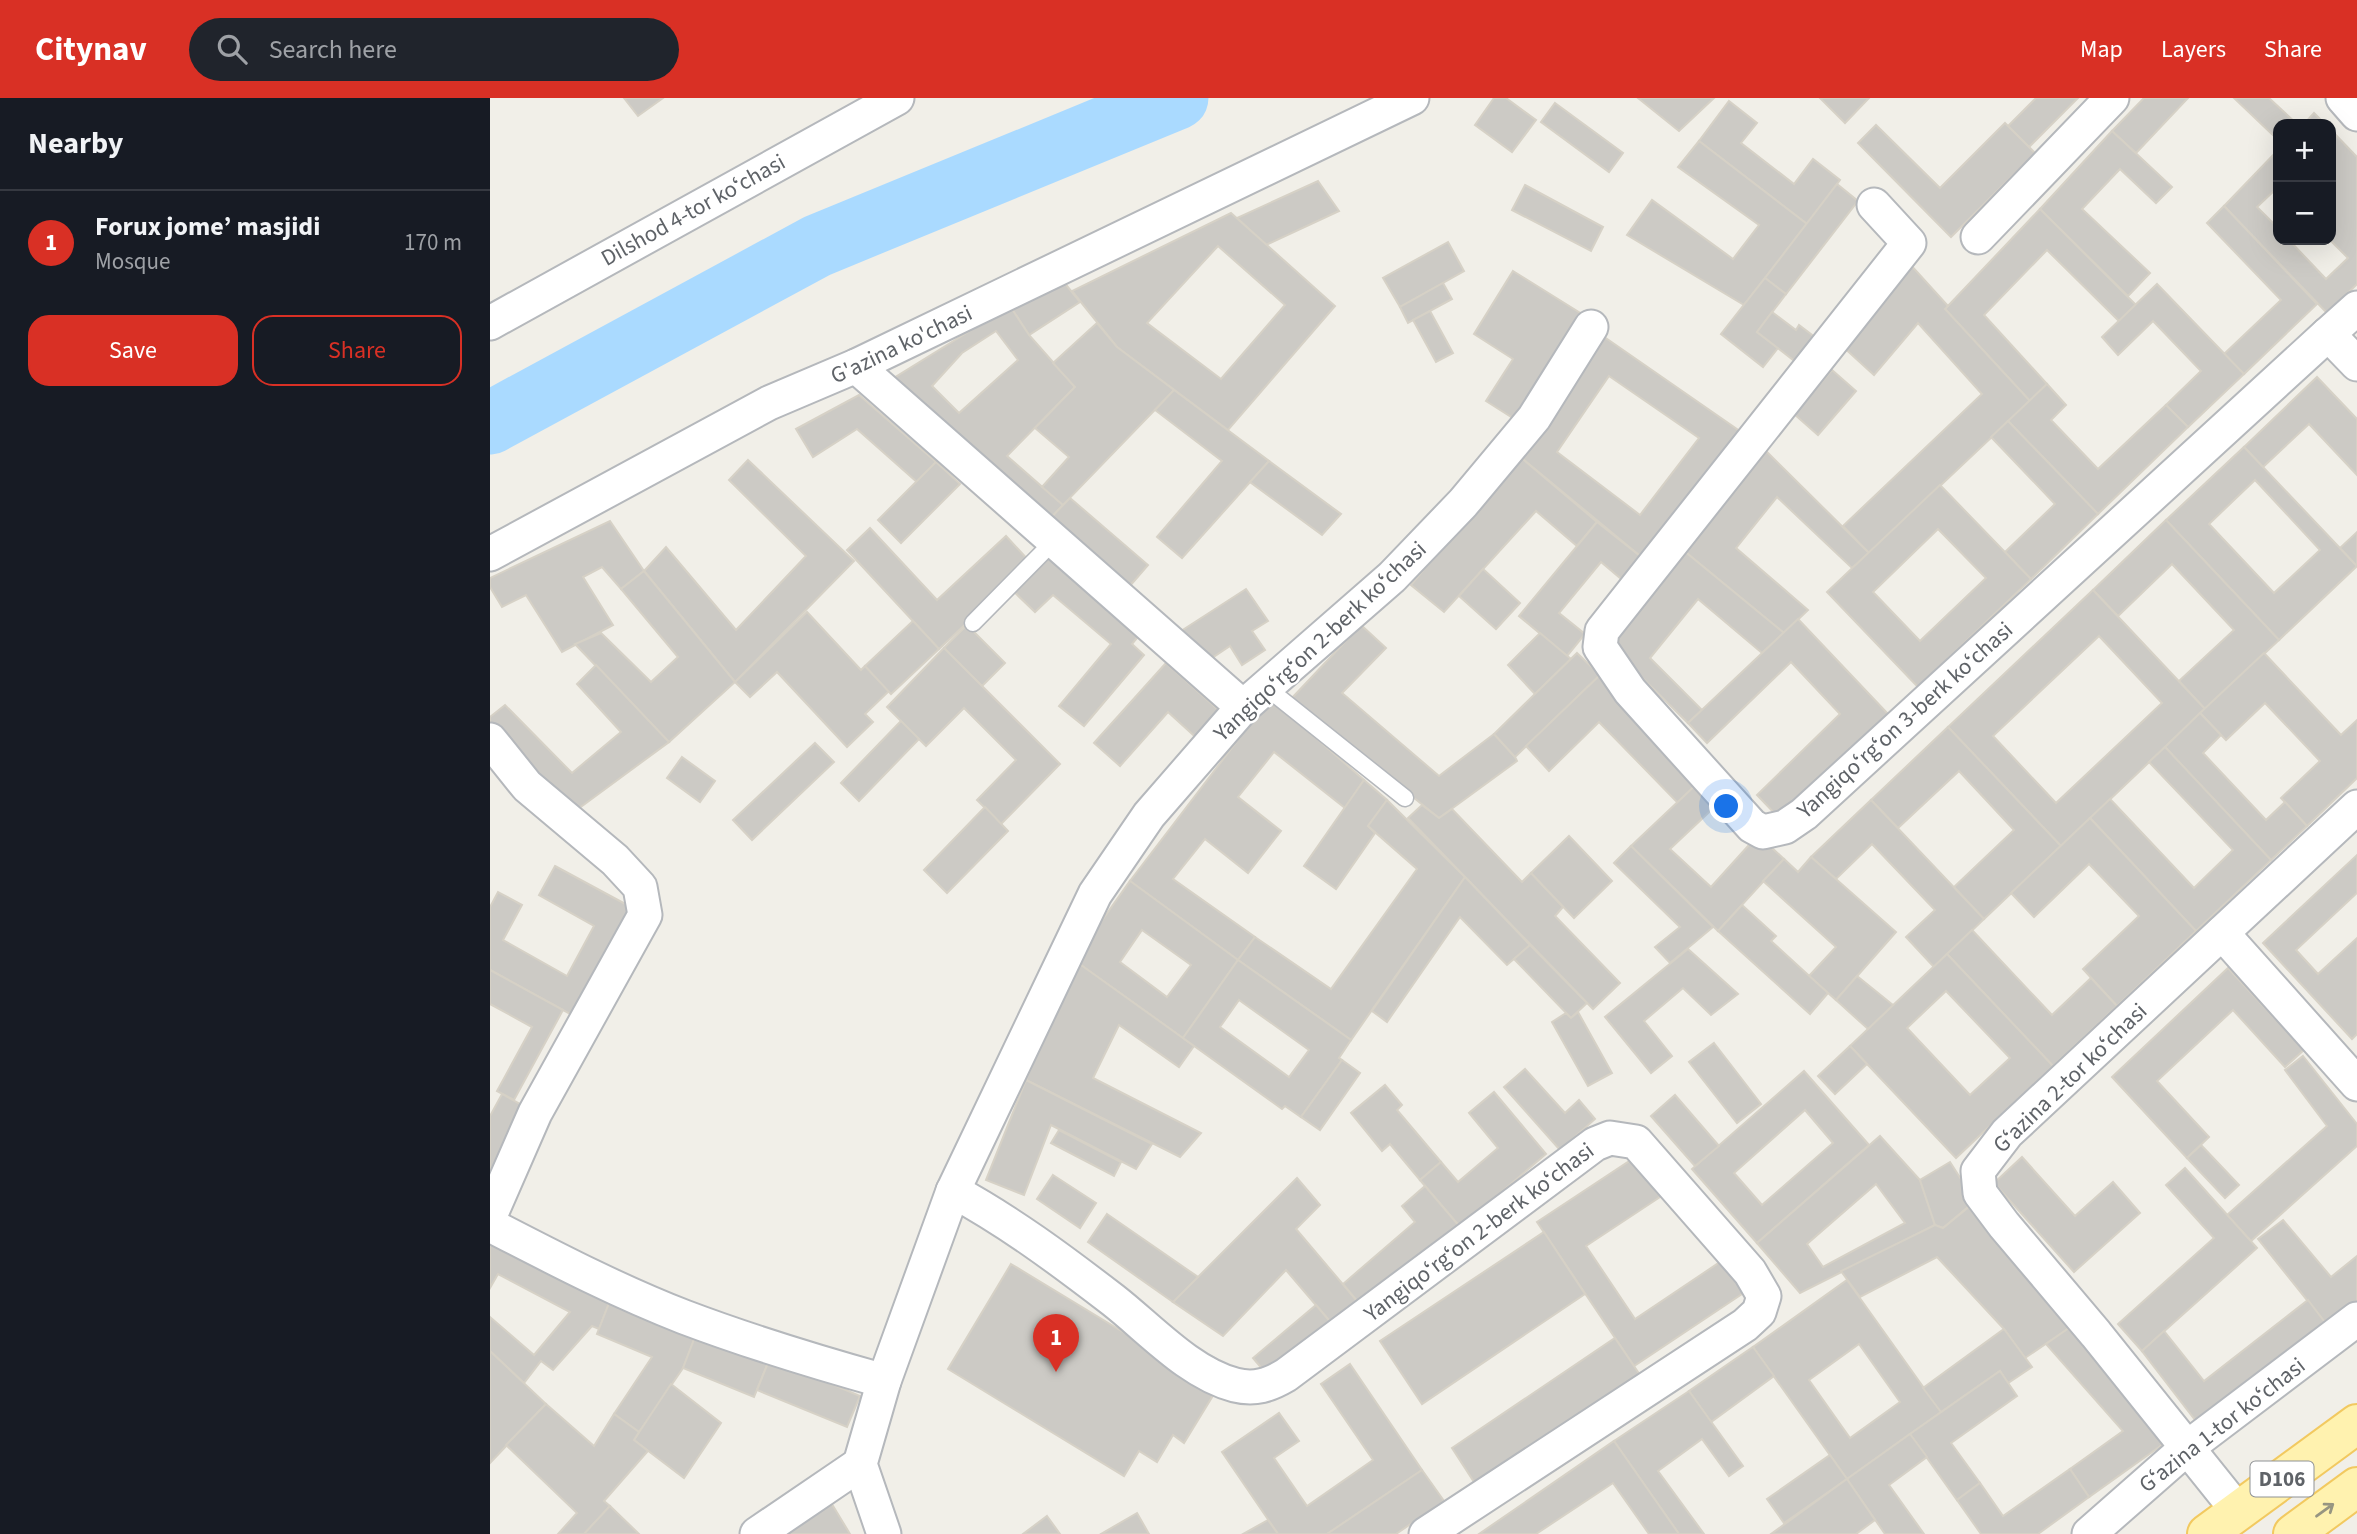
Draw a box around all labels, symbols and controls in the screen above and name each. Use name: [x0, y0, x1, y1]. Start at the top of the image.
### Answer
search box: [189, 18, 679, 81]
text: Citynav: [35, 26, 147, 73]
icon: search: [213, 30, 251, 68]
text: Search here: [269, 31, 397, 68]
text: Map: [2080, 32, 2123, 67]
text: Layers: [2161, 32, 2226, 67]
text: Share: [2264, 32, 2322, 67]
map controls: [2273, 119, 2336, 245]
button: +: [2273, 119, 2336, 182]
text: Nearby: [28, 122, 123, 165]
street label: Dilshod 4-tor koʻchasi: [595, 146, 791, 274]
button: −: [2273, 182, 2336, 245]
text: Forux jome’ masjidi: [95, 208, 320, 245]
text: 1: [45, 226, 57, 259]
text: 170 m: [404, 226, 462, 259]
text: Mosque: [95, 245, 170, 278]
street label: G'azina ko'chasi: [825, 296, 978, 392]
button: Save: [28, 315, 238, 386]
button: Share: [252, 315, 462, 386]
street label: Yangiqoʻrgʻon 2-berk koʻchasi: [1205, 533, 1434, 749]
street label: Yangiqoʻrgʻon 3-berk koʻchasi: [1789, 614, 2020, 827]
your location: [1709, 789, 1743, 823]
street label: Gʻazina 2-tor koʻchasi: [1985, 995, 2155, 1161]
street label: Yangiqoʻrgʻon 2-berk koʻchasi: [1356, 1134, 1601, 1330]
pin: 1: [1033, 1314, 1079, 1372]
street label: Gʻazina 1-tor koʻchasi: [2132, 1349, 2312, 1501]
road number: D106: [2250, 1462, 2314, 1496]
one-way arrow: [2315, 1503, 2334, 1518]

